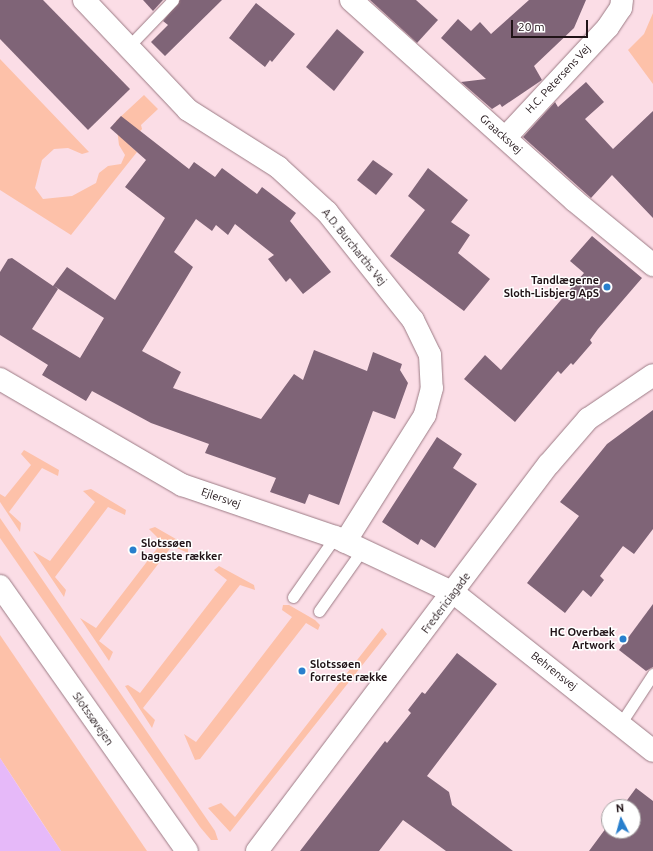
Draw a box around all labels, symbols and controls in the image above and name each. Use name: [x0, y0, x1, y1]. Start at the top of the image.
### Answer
scale bar: [513, 12, 590, 38]
text: 20 m: [518, 20, 545, 33]
street label: H.C. Petersens Vej: [523, 42, 593, 116]
street label: Graacksvej: [477, 112, 525, 156]
street label: A.D. Burcharths Vej: [319, 206, 389, 288]
place label: Tandlægerne Sloth-Lisbjerg ApS: [504, 274, 599, 300]
marker: Tandlægerne Sloth-Lisbjerg ApS: [602, 282, 612, 292]
street label: Ejlersvej: [200, 485, 242, 511]
place label: Slotssøen bageste rækker: [141, 537, 222, 563]
marker: Slotssøen bageste rækker: [128, 545, 138, 555]
street label: Fredericiagade: [419, 570, 473, 636]
place label: HC Overbæk Artwork: [550, 626, 615, 652]
marker: HC Overbæk Artwork: [618, 634, 628, 644]
street label: Behrensvej: [528, 649, 580, 693]
place label: Slotssøen forreste række: [310, 658, 387, 684]
marker: Slotssøen forreste række: [297, 666, 307, 676]
street label: Slotssøvejen: [70, 690, 116, 748]
north arrow: [601, 799, 641, 839]
text: N: [615, 802, 625, 814]

